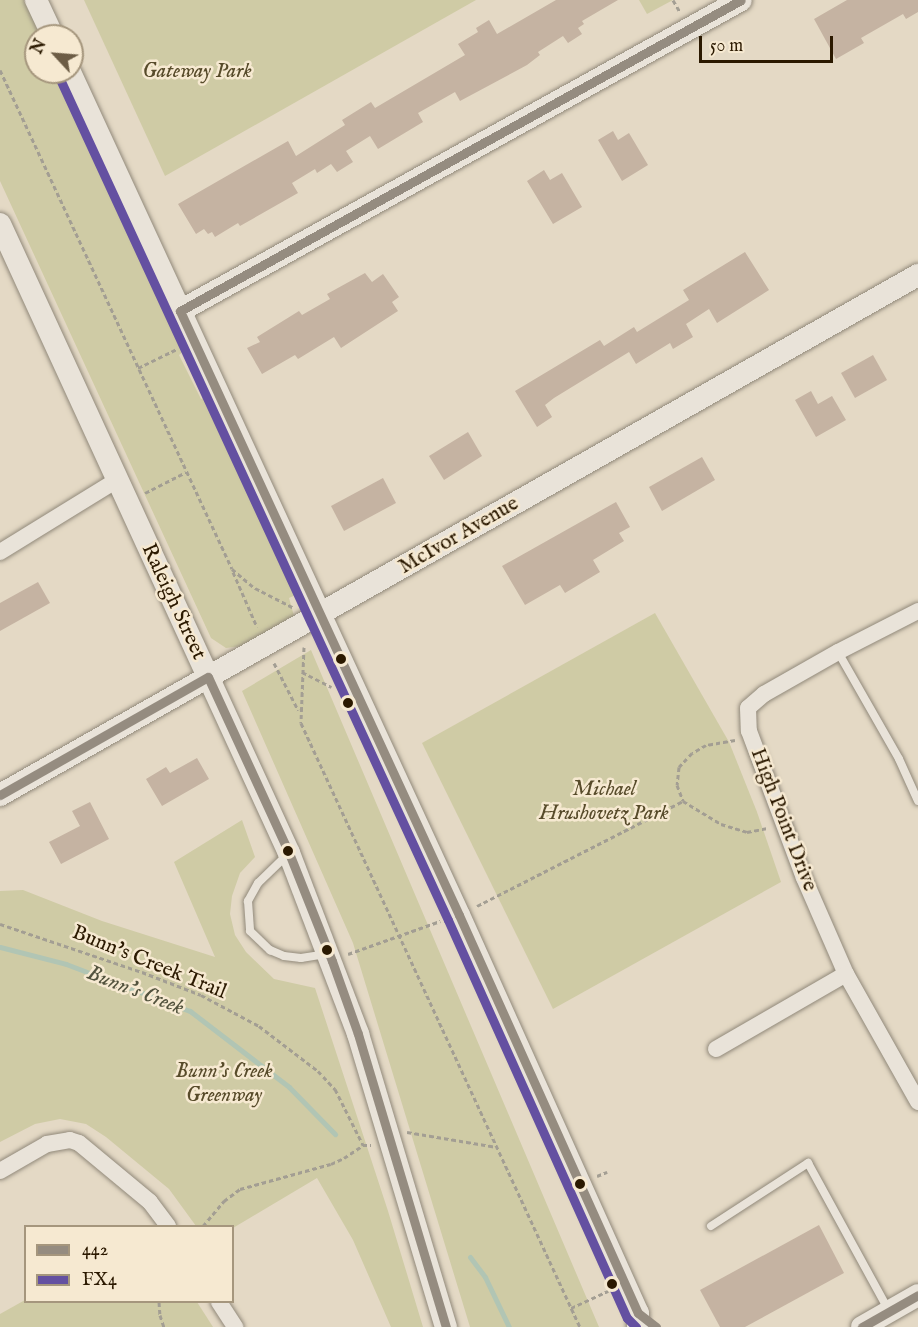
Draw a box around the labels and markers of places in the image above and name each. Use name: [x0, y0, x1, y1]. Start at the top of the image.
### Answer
unlabelled marker: [335, 653, 347, 665]
unlabelled marker: [342, 697, 354, 709]
unlabelled marker: [282, 845, 294, 857]
unlabelled marker: [321, 944, 333, 956]
unlabelled marker: [574, 1178, 586, 1190]
unlabelled marker: [606, 1278, 618, 1290]

